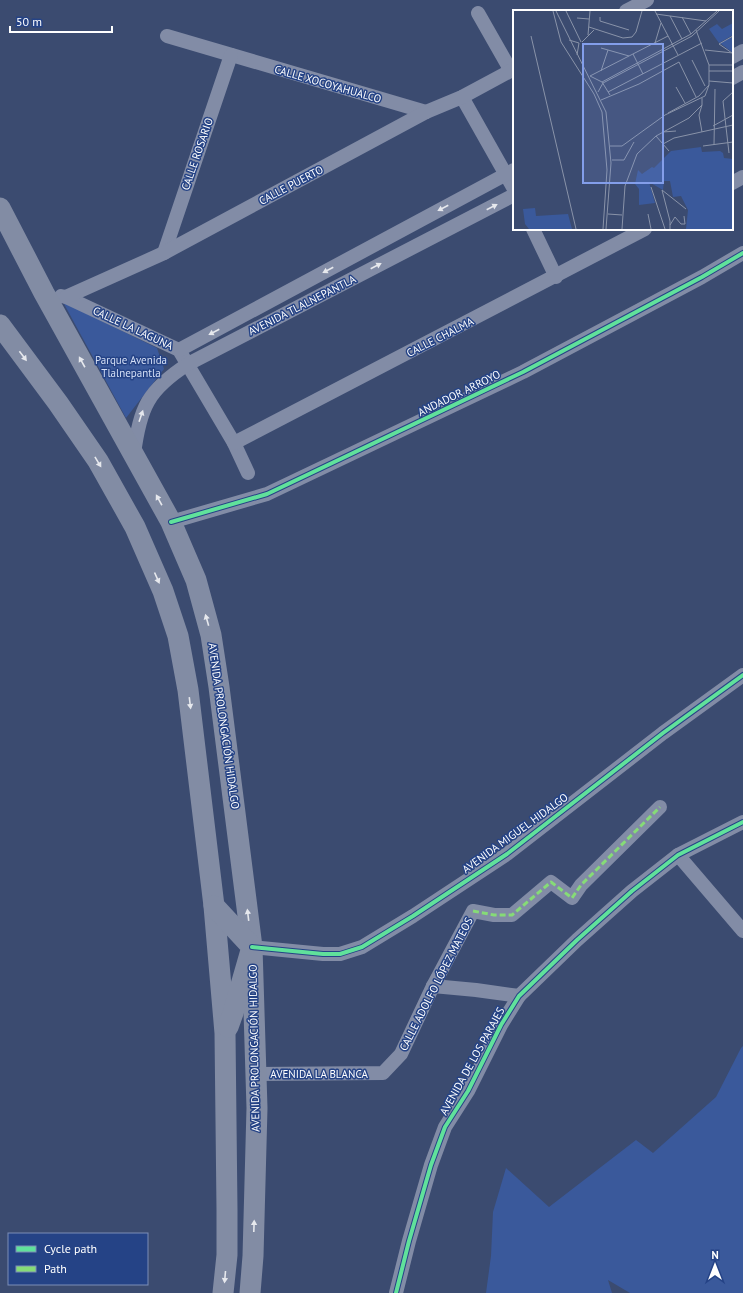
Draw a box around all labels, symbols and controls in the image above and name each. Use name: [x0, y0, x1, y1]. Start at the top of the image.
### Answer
scale bar: [10, 8, 112, 34]
inset map: [513, 10, 733, 230]
text: 50 m: [16, 14, 42, 29]
street label: CALLE XOCOYAHUALCO: [273, 62, 383, 106]
street label: CALLE ROSARIO: [178, 116, 216, 192]
street label: CALLE PUERTO: [256, 162, 326, 208]
one-way arrow: [486, 203, 498, 210]
one-way arrow: [437, 205, 449, 211]
one-way arrow: [371, 263, 382, 270]
one-way arrow: [323, 267, 334, 273]
street label: AVENIDA TLALNEPANTLA: [246, 271, 359, 338]
street label: CALLE LA LAGUNA: [91, 303, 176, 353]
street label: CALLE CHALMA: [404, 314, 476, 360]
one-way arrow: [208, 328, 220, 335]
one-way arrow: [19, 351, 27, 361]
park label: Parque Avenida Tlalnepantla: [95, 353, 167, 380]
one-way arrow: [79, 356, 86, 368]
street label: ANDADOR ARROYO: [415, 367, 503, 419]
one-way arrow: [138, 410, 144, 422]
one-way arrow: [95, 456, 102, 468]
one-way arrow: [156, 494, 162, 506]
one-way arrow: [154, 572, 160, 583]
one-way arrow: [204, 614, 210, 626]
street label: AVENIDA PROLONGACIÓN HIDALGO: [205, 642, 243, 810]
one-way arrow: [187, 697, 193, 709]
street label: AVENIDA MIGUEL HIDALGO: [459, 790, 571, 876]
one-way arrow: [245, 909, 251, 921]
street label: CALLE ADOLFO LÓPEZ MATEOS: [396, 915, 476, 1053]
street label: AVENIDA PROLONGACIÓN HIDALGO: [246, 964, 262, 1132]
street label: AVENIDA DE LOS PARAJES: [436, 1004, 508, 1117]
street label: AVENIDA LA BLANCA: [270, 1067, 368, 1081]
one-way arrow: [250, 1220, 257, 1232]
legend: [8, 1233, 148, 1285]
text: Cycle path: [44, 1241, 97, 1256]
north arrow: [695, 1245, 735, 1285]
text: N: [711, 1248, 719, 1262]
text: Path: [44, 1261, 67, 1276]
one-way arrow: [221, 1271, 228, 1283]

